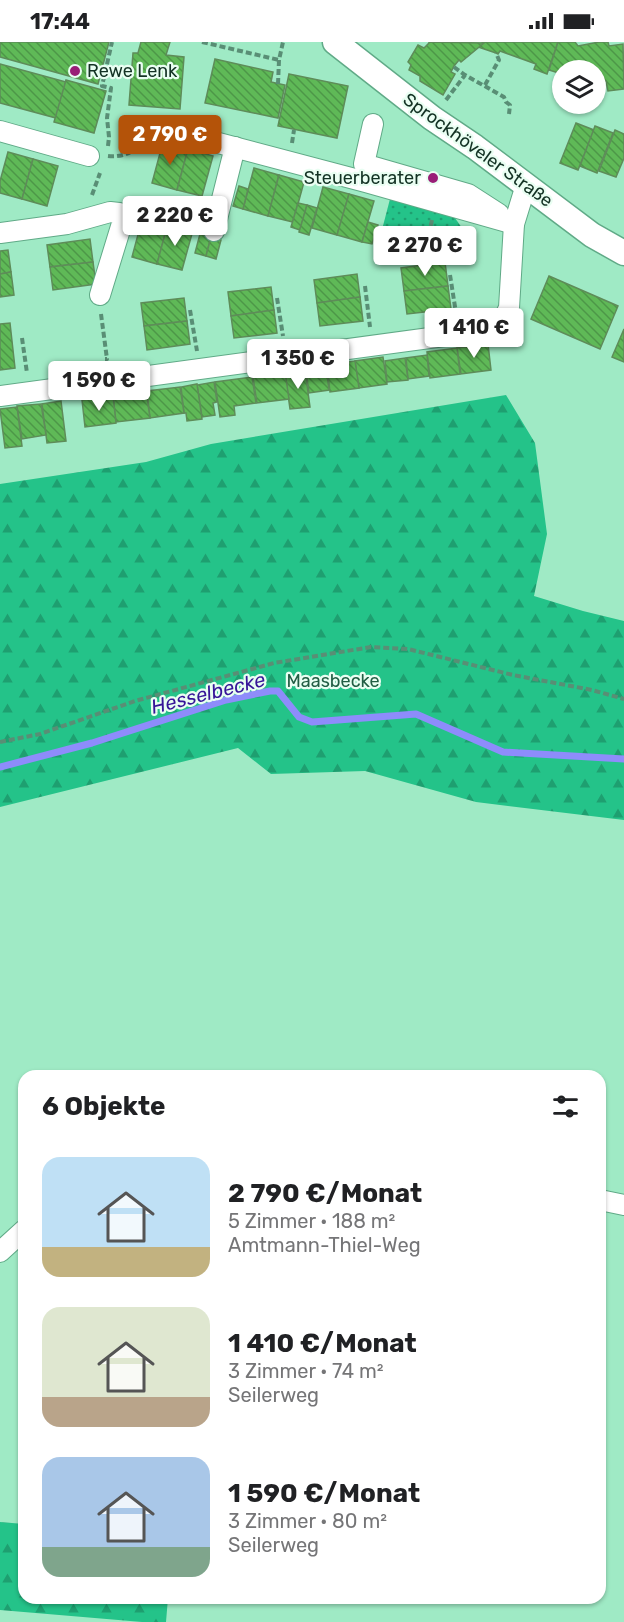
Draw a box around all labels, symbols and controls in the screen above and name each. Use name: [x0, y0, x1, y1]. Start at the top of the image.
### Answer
text: 17:44: [30, 8, 90, 35]
place label: Rewe Lenk: [87, 60, 178, 82]
map controls: [552, 60, 606, 114]
button: layers: [552, 60, 606, 114]
marker: Rewe Lenk: [68, 64, 82, 78]
street label: Sprockhöveler Straße: [399, 88, 557, 212]
pin: 2 790 €: [115, 115, 225, 166]
text: 2 790 €: [132, 122, 208, 146]
place label: Steuerberater: [304, 167, 421, 189]
marker: Steuerberater: [426, 171, 440, 185]
pin: 2 220 €: [120, 196, 230, 247]
text: 2 220 €: [137, 203, 213, 227]
pin: 2 270 €: [370, 226, 480, 277]
text: 2 270 €: [387, 233, 463, 257]
pin: 1 410 €: [419, 308, 529, 359]
text: 1 410 €: [439, 315, 509, 339]
pin: 1 350 €: [243, 339, 353, 390]
text: 1 350 €: [261, 346, 335, 370]
pin: 1 590 €: [44, 361, 154, 412]
text: 1 590 €: [62, 368, 136, 392]
water label: Hesselbecke: [148, 667, 268, 719]
park label: Maasbecke: [287, 670, 380, 692]
icon: filters: [549, 1090, 582, 1123]
text: 6 Objekte: [42, 1091, 166, 1122]
text: 2 790 €/Monat: [228, 1178, 422, 1209]
icon: home: [90, 1181, 162, 1253]
text: 5 Zimmer · 188 m²: [228, 1209, 395, 1233]
text: Amtmann-Thiel-Weg: [228, 1233, 421, 1257]
text: 1 410 €/Monat: [228, 1328, 417, 1359]
icon: home: [90, 1331, 162, 1403]
text: 3 Zimmer · 74 m²: [228, 1359, 384, 1383]
text: Seilerweg: [228, 1383, 319, 1407]
text: 1 590 €/Monat: [228, 1478, 420, 1509]
icon: home: [90, 1481, 162, 1553]
text: 3 Zimmer · 80 m²: [228, 1509, 387, 1533]
text: Seilerweg: [228, 1533, 319, 1557]

